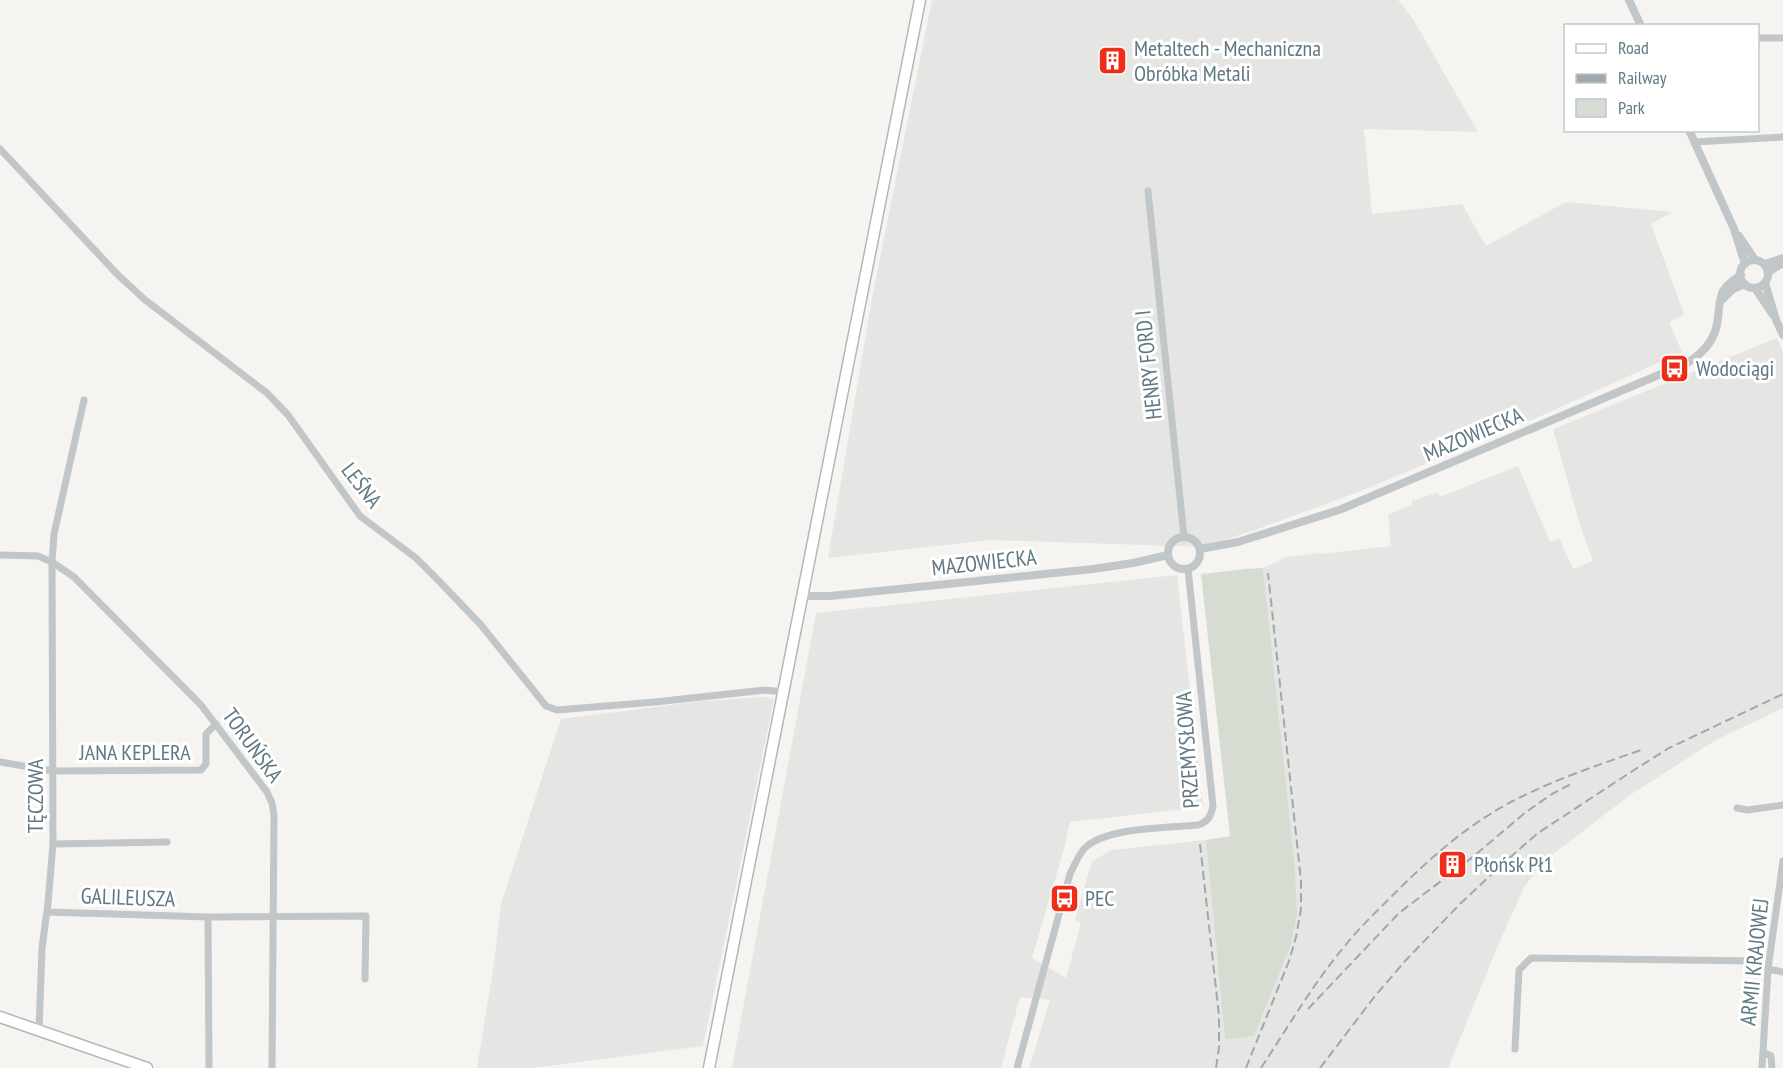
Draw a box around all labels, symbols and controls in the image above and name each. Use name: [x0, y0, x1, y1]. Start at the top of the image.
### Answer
legend: [1564, 24, 1759, 132]
place label: Metaltech - Mechaniczna Obróbka Metali: [1134, 34, 1321, 87]
text: Road: [1618, 36, 1649, 59]
building icon: Metaltech - Mechaniczna Obróbka Metali: [1097, 45, 1129, 77]
text: Railway: [1618, 66, 1667, 89]
text: Park: [1618, 96, 1645, 119]
street label: HENRY FORD I: [1128, 309, 1168, 421]
bus stop icon: Wodociągi: [1659, 352, 1691, 384]
place label: Wodociągi: [1696, 354, 1774, 382]
street label: MAZOWIECKA: [1419, 400, 1527, 467]
street label: LEŚNA: [336, 457, 389, 514]
street label: MAZOWIECKA: [930, 543, 1038, 581]
street label: PRZEMYSŁOWA: [1169, 690, 1205, 809]
street label: TORUŃSKA: [217, 702, 290, 788]
street label: JANA KEPLERA: [78, 738, 191, 766]
street label: TĘCZOWA: [21, 758, 49, 833]
building icon: Płońsk Pł1: [1437, 848, 1469, 880]
place label: Płońsk Pł1: [1474, 850, 1553, 878]
street label: GALILEUSZA: [80, 881, 176, 913]
bus stop icon: PEC: [1048, 882, 1080, 914]
place label: PEC: [1085, 884, 1114, 912]
street label: ARMII KRAJOWEJ: [1733, 897, 1775, 1027]

